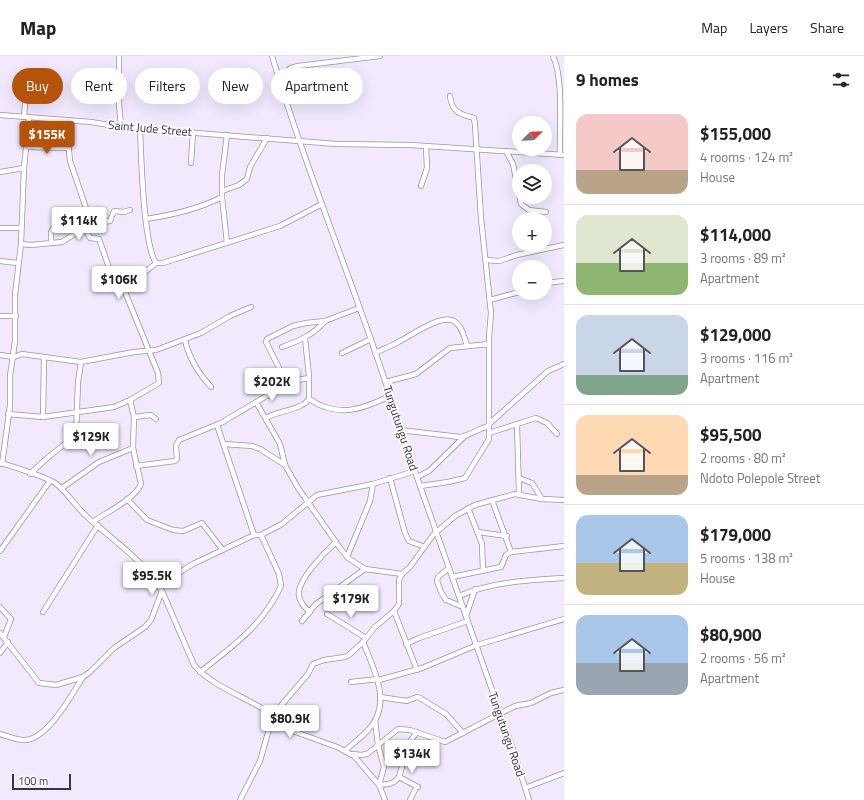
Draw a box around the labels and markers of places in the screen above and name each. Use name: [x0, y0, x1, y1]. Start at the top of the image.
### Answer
pin: $155K: [19, 121, 75, 155]
pin: $114K: [51, 207, 107, 241]
pin: $106K: [91, 266, 147, 300]
pin: $202K: [244, 368, 300, 402]
pin: $129K: [63, 423, 119, 457]
pin: $95.5K: [119, 562, 185, 596]
pin: $179K: [323, 585, 379, 619]
pin: $80.9K: [257, 705, 323, 739]
pin: $134K: [384, 740, 440, 774]

